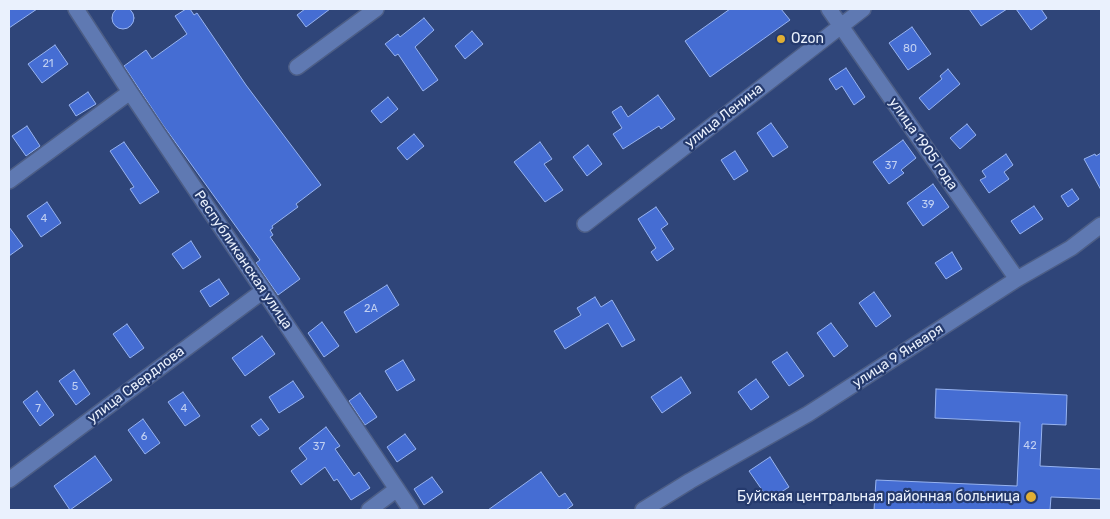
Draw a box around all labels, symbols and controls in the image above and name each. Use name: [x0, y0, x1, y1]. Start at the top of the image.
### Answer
place label: Ozon: [791, 31, 824, 47]
marker: Ozon: [775, 33, 787, 45]
house number: 80: [903, 42, 917, 56]
house number: 21: [42, 57, 54, 71]
street label: улица Ленина: [682, 80, 766, 152]
street label: улица 1905 года: [885, 95, 961, 193]
house number: 37: [885, 159, 897, 173]
street label: Республиканская улица: [190, 188, 296, 332]
house number: 39: [921, 198, 935, 212]
house number: 4: [41, 212, 47, 226]
house number: 2А: [364, 302, 378, 316]
street label: улица 9 Января: [849, 320, 947, 392]
street label: улица Свердлова: [84, 343, 188, 427]
house number: 5: [72, 380, 78, 394]
house number: 7: [35, 402, 41, 416]
house number: 4: [181, 402, 187, 416]
house number: 6: [141, 430, 147, 444]
house number: 42: [1023, 439, 1037, 453]
house number: 37: [313, 440, 325, 454]
place label: Буйская центральная районная больница: [737, 489, 1020, 505]
marker: Буйская центральная районная больница: [1024, 490, 1038, 504]

